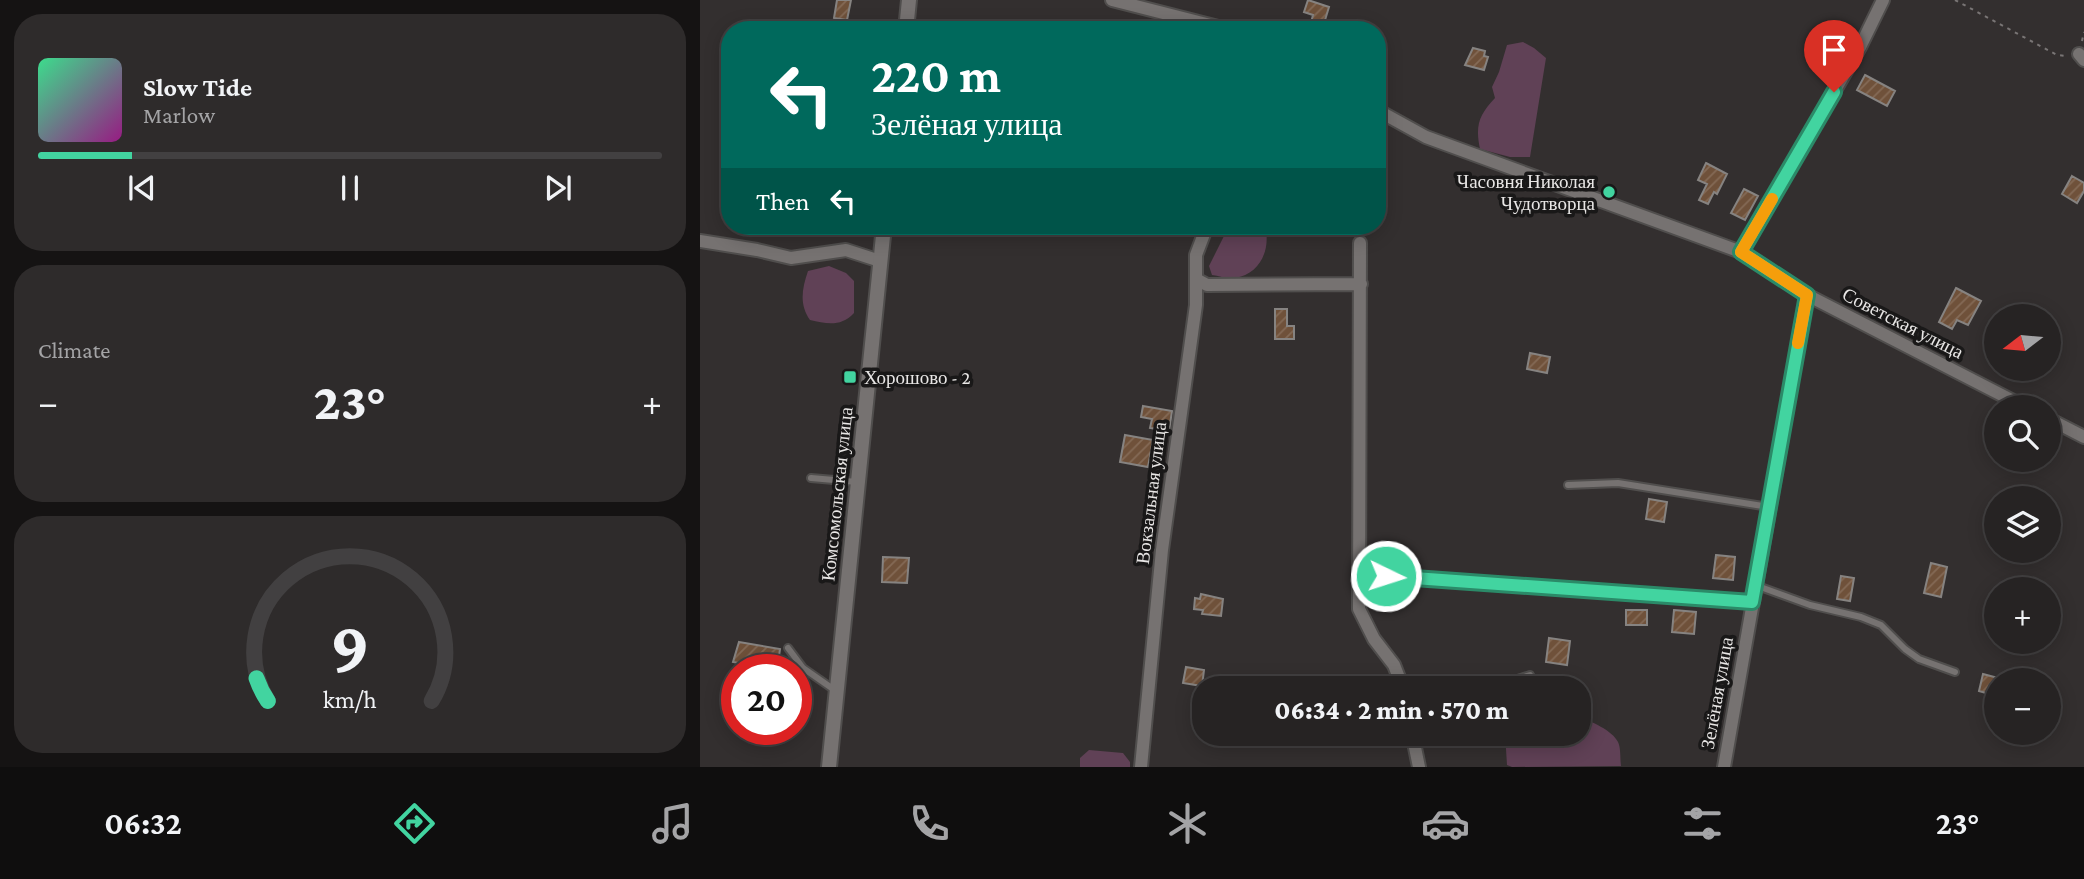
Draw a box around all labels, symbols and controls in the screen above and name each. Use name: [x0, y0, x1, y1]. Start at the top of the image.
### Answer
pin: [1804, 20, 1864, 92]
icon: arrive: [1815, 31, 1853, 69]
text: 220 m: [871, 48, 1001, 103]
icon: left: [756, 49, 847, 140]
text: Slow Tide: [143, 73, 252, 102]
text: Marlow: [143, 102, 215, 128]
text: Зелёная улица: [871, 106, 1062, 142]
icon: previous: [123, 169, 161, 207]
icon: pause: [331, 169, 369, 207]
icon: next: [539, 169, 577, 207]
place label: Часовня Николая Чудотворца: [1457, 171, 1596, 214]
icon: left: [824, 182, 862, 220]
marker: Часовня Николая Чудотворца: [1601, 184, 1617, 200]
text: Then: [756, 187, 810, 216]
street label: Советская улица: [1839, 283, 1968, 363]
north arrow: [1984, 304, 2062, 382]
map controls: [1984, 304, 2061, 745]
text: Climate: [38, 337, 110, 363]
place label: Хорошово - 2: [864, 367, 971, 388]
marker: Хорошово - 2: [842, 369, 858, 385]
text: 23°: [314, 372, 386, 430]
text: −: [38, 381, 58, 423]
text: +: [642, 381, 662, 423]
button: search: [1984, 395, 2061, 472]
street label: Комсомольская улица: [817, 405, 857, 582]
street label: Вокзальная улица: [1132, 420, 1170, 565]
button: layers: [1984, 486, 2061, 563]
position arrow: [1349, 539, 1423, 613]
button: +: [1984, 577, 2061, 654]
text: 9: [330, 606, 370, 687]
street label: Зелёная улица: [1697, 635, 1737, 751]
speed limit sign: 20: [721, 654, 812, 745]
button: −: [1984, 668, 2061, 745]
text: km/h: [323, 685, 377, 712]
text: 06:34 · 2 min · 570 m: [1274, 696, 1509, 725]
icon: directions: [390, 799, 439, 848]
icon: music: [648, 799, 697, 848]
icon: phone: [905, 799, 954, 848]
icon: climate: [1163, 799, 1212, 848]
icon: car: [1421, 799, 1470, 848]
icon: filters: [1678, 799, 1727, 848]
text: 06:32: [104, 805, 182, 841]
text: 23°: [1936, 805, 1980, 841]

